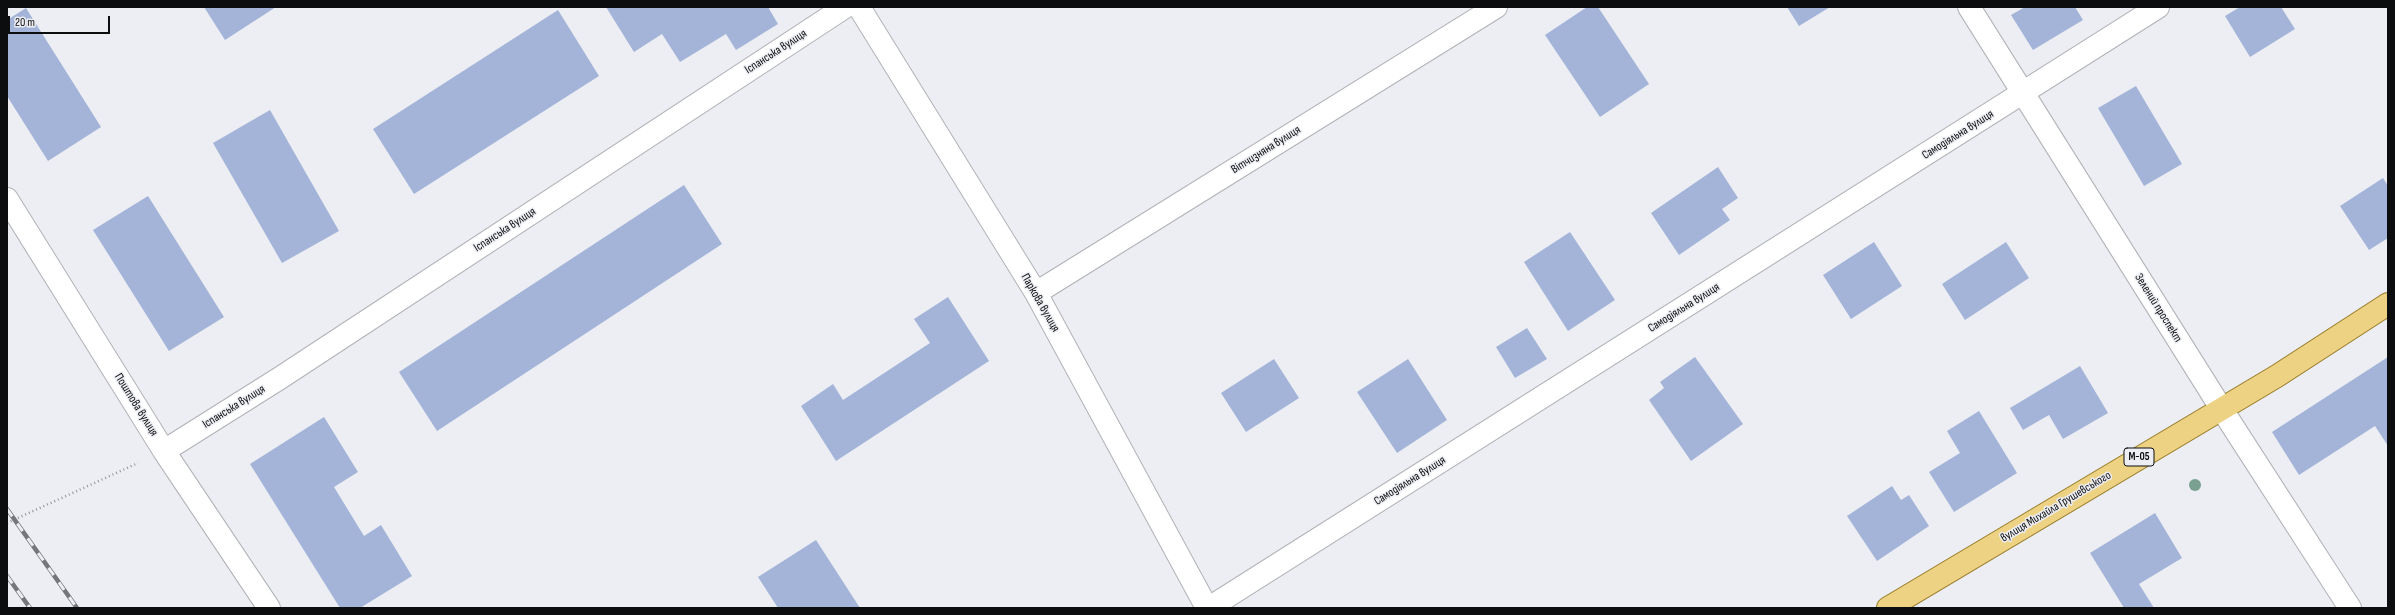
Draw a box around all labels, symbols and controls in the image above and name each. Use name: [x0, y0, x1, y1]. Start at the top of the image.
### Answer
scale bar: [10, 8, 112, 34]
text: 20 m: [15, 15, 35, 30]
street label: Іспанська вулиця: [742, 27, 810, 77]
street label: Самодіяльна вулиця: [1919, 107, 1997, 163]
street label: Вітчизняна вулиця: [1229, 123, 1303, 177]
street label: Іспанська вулиця: [471, 205, 539, 255]
street label: Паркова вулиця: [1017, 271, 1063, 335]
street label: Зелений проспект: [2131, 271, 2185, 345]
street label: Самодіяльна вулиця: [1645, 280, 1723, 336]
street label: Поштова вулиця: [111, 371, 161, 439]
street label: Іспанська вулиця: [200, 382, 268, 432]
road number: М-05: [2124, 448, 2154, 466]
street label: Самодіяльна вулиця: [1371, 453, 1449, 509]
street label: вулиця Михайла Грушевського: [1998, 468, 2114, 546]

